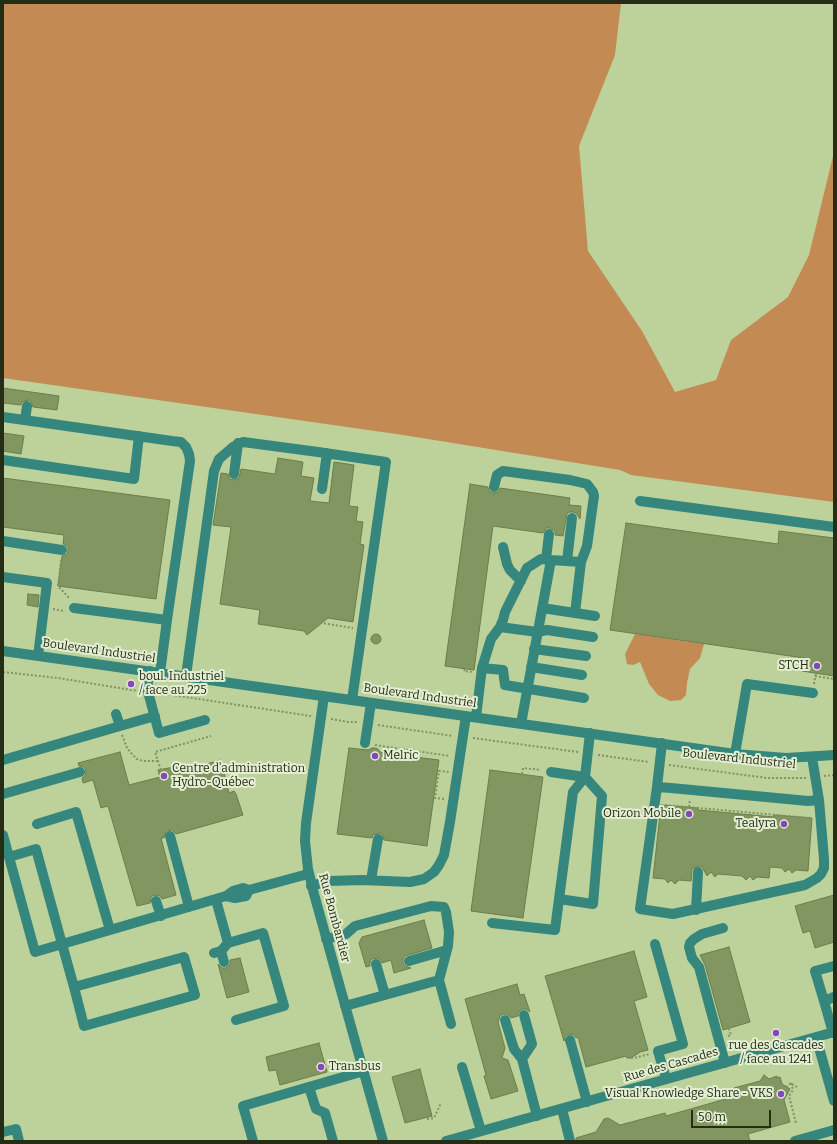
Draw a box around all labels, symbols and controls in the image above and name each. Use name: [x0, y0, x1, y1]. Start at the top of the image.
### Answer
street label: Boulevard Industriel: [41, 636, 157, 666]
place label: STCH: [778, 659, 809, 673]
marker: STCH: [812, 661, 822, 671]
place label: boul. Industriel / face au 225: [139, 670, 224, 698]
marker: boul. Industriel / face au 225: [126, 679, 136, 689]
street label: Boulevard Industriel: [362, 681, 478, 711]
street label: Boulevard Industriel: [682, 746, 796, 772]
place label: Melric: [383, 749, 418, 763]
marker: Melric: [370, 751, 380, 761]
place label: Centre d'administration Hydro-Québec: [172, 762, 305, 790]
marker: Centre d'administration Hydro-Québec: [159, 771, 169, 781]
place label: Orizon Mobile: [603, 807, 681, 821]
marker: Orizon Mobile: [684, 809, 694, 819]
place label: Tealyra: [735, 817, 776, 831]
marker: Tealyra: [779, 819, 789, 829]
street label: Rue Bombardier: [315, 872, 353, 964]
marker: rue des Cascades / face au 1241: [771, 1028, 781, 1038]
place label: rue des Cascades / face au 1241: [728, 1039, 824, 1067]
street label: Rue des Cascades: [622, 1045, 720, 1085]
place label: Transbus: [329, 1060, 381, 1074]
marker: Transbus: [316, 1062, 326, 1072]
place label: Visual Knowledge Share - VKS: [605, 1087, 773, 1101]
marker: Visual Knowledge Share - VKS: [776, 1089, 786, 1099]
scale bar: [693, 1102, 773, 1128]
text: 50 m: [698, 1110, 726, 1124]

